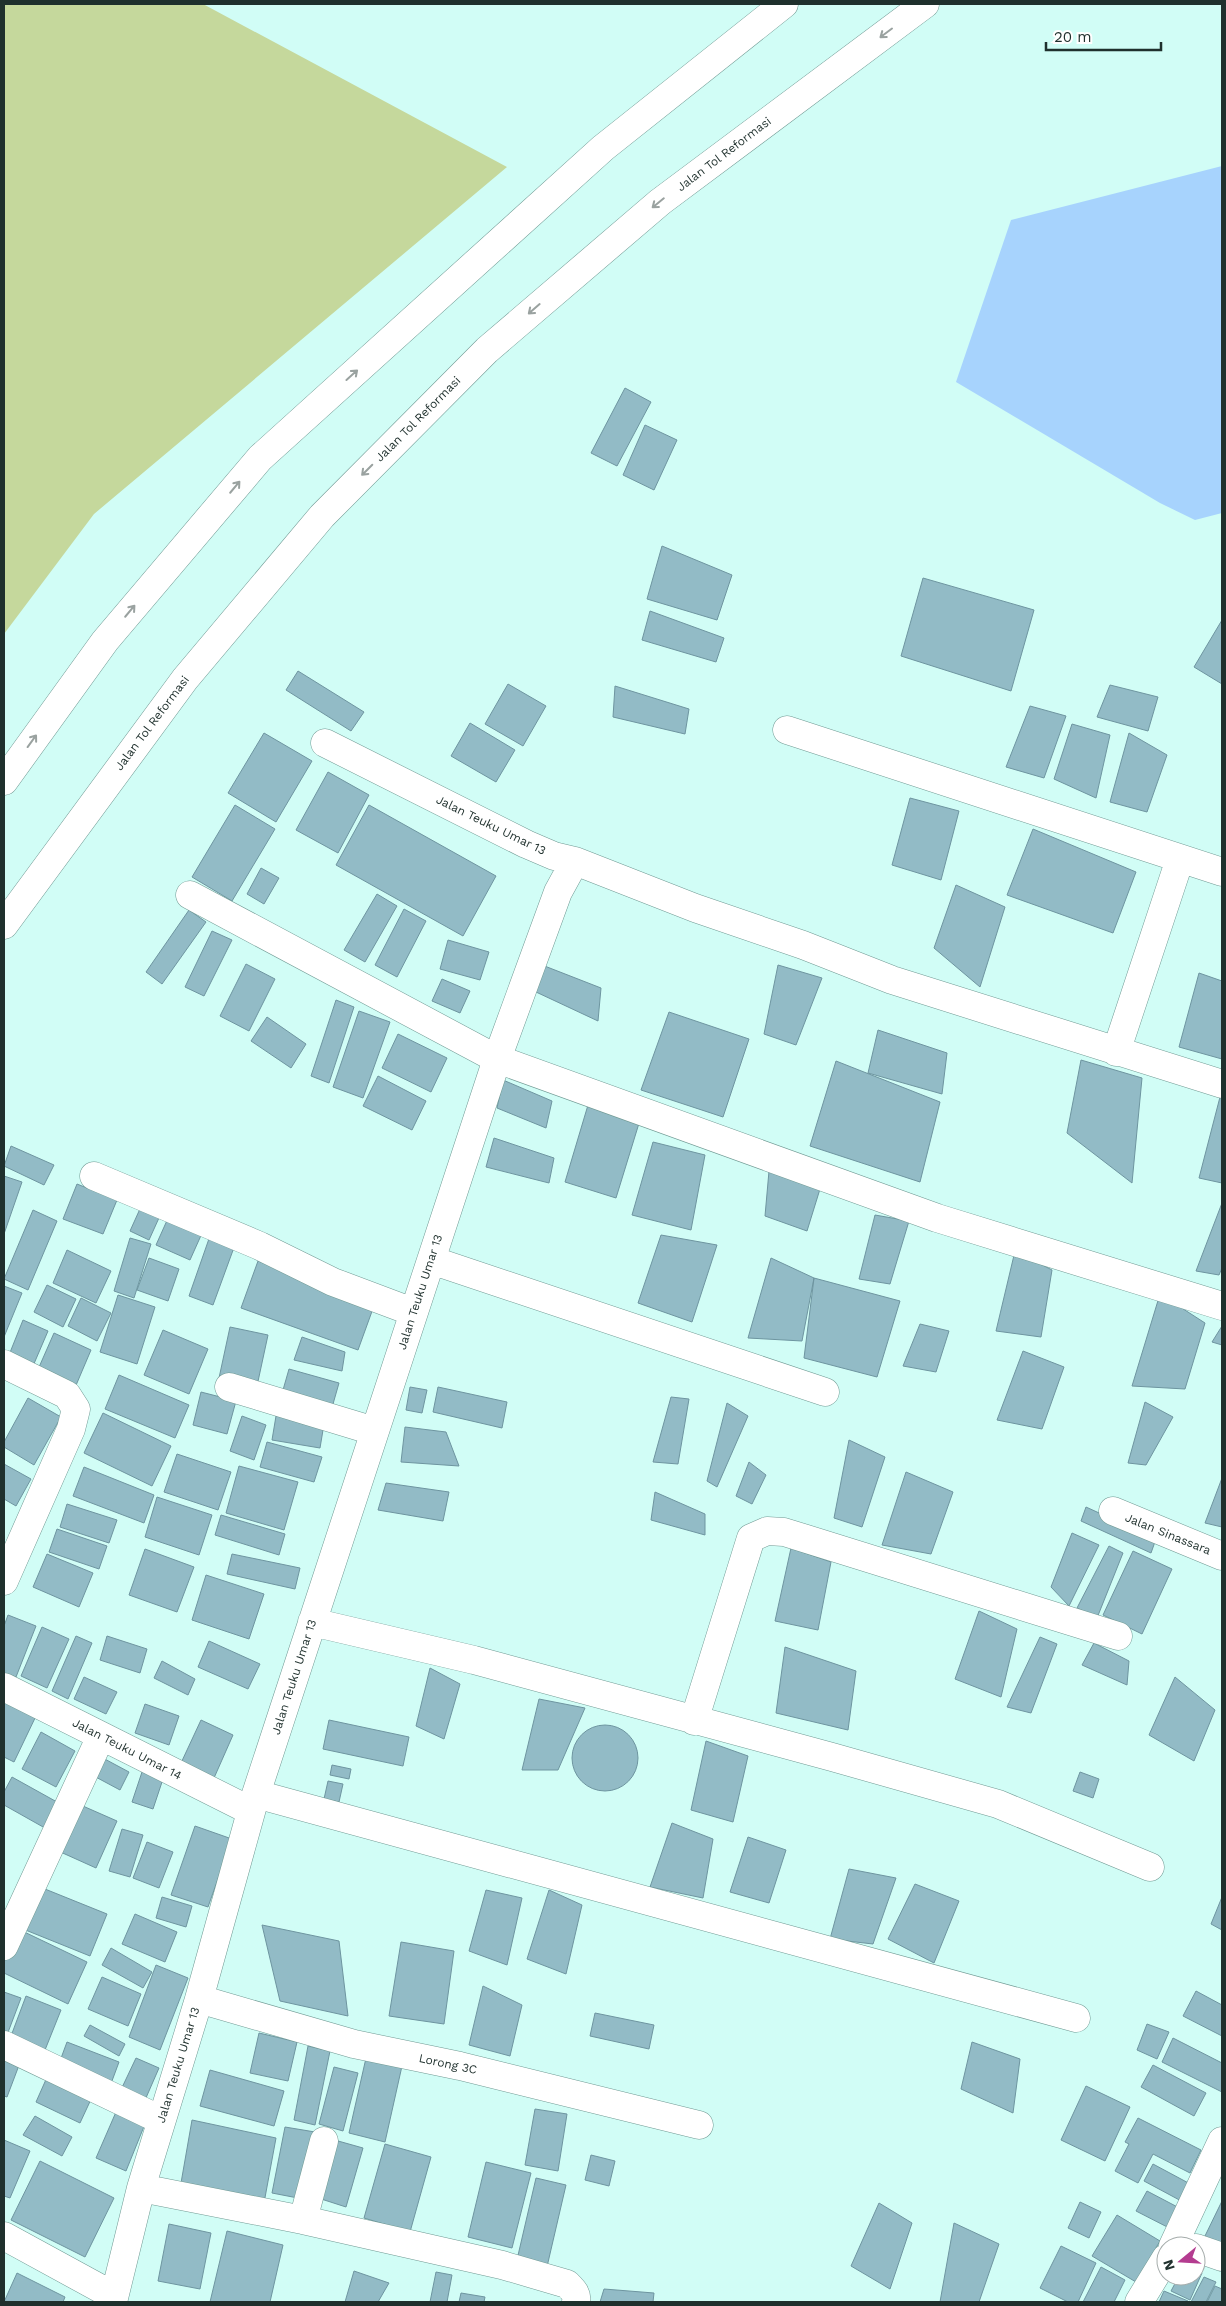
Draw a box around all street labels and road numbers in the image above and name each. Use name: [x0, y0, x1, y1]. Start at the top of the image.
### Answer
street label: Jalan Tol Reformasi: [674, 114, 774, 194]
street label: Jalan Tol Reformasi: [373, 374, 463, 464]
street label: Jalan Tol Reformasi: [112, 673, 192, 773]
street label: Jalan Teuku Umar 13: [434, 792, 548, 858]
street label: Jalan Teuku Umar 13: [395, 1233, 445, 1351]
street label: Jalan Sinassara: [1123, 1510, 1213, 1558]
street label: Jalan Teuku Umar 13: [269, 1618, 319, 1736]
street label: Jalan Teuku Umar 14: [70, 1715, 184, 1783]
street label: Jalan Teuku Umar 13: [154, 2005, 202, 2125]
street label: Lorong 3C: [418, 2051, 478, 2077]

